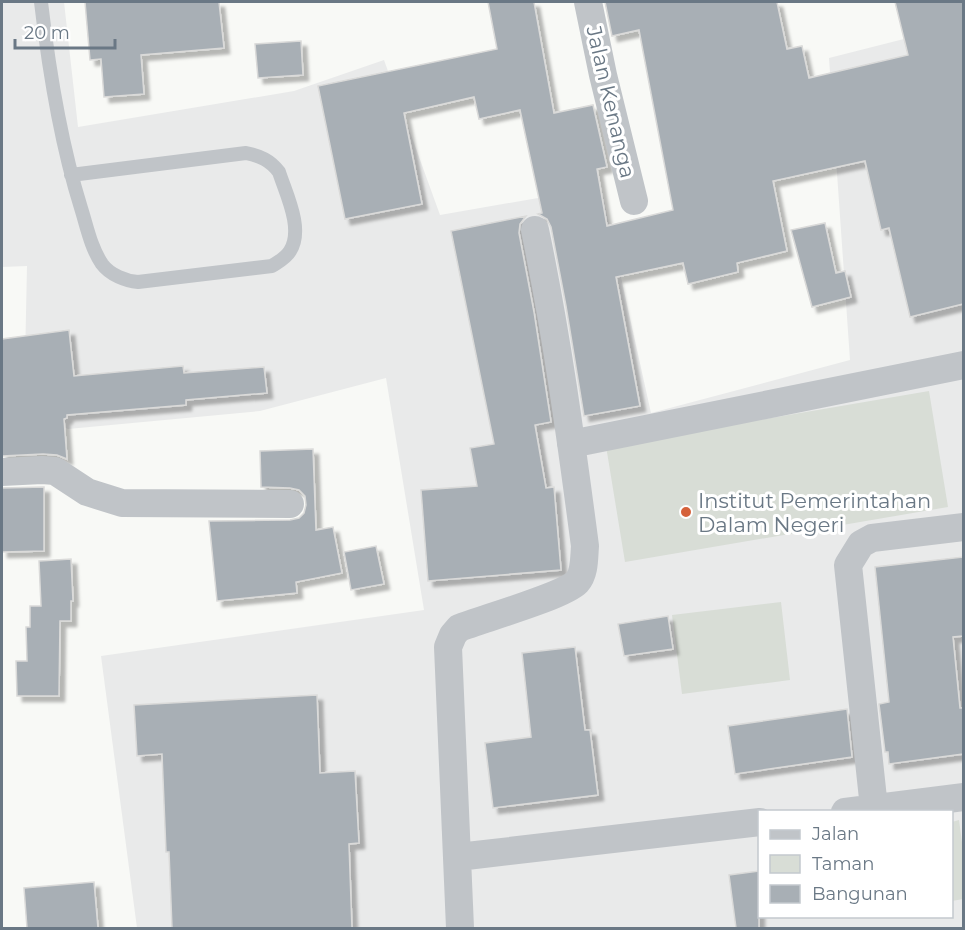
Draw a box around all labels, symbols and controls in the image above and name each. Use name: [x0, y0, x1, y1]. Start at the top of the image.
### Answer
scale bar: [15, 12, 116, 50]
text: 20 m: [24, 22, 70, 44]
street label: Jalan Kenanga: [581, 23, 641, 180]
place label: Institut Pemerintahan Dalam Negeri: [698, 488, 931, 537]
marker: Institut Pemerintahan Dalam Negeri: [679, 505, 693, 519]
legend: [758, 810, 953, 918]
text: Jalan: [811, 823, 859, 845]
text: Taman: [812, 853, 874, 875]
text: Bangunan: [812, 883, 908, 905]

